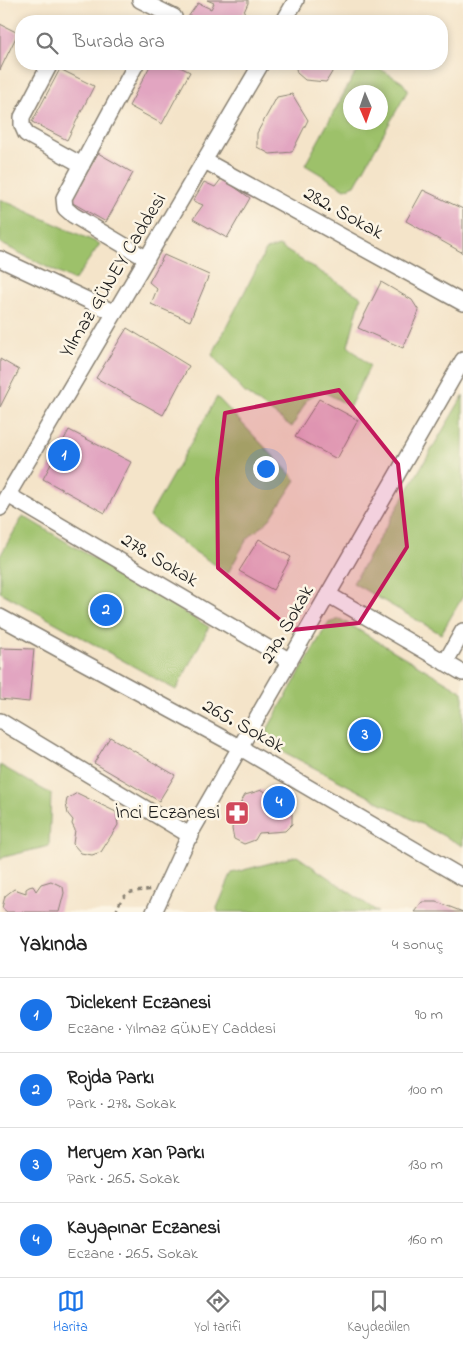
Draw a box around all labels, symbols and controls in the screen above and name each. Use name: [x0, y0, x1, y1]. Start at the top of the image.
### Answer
search box: [15, 15, 448, 70]
icon: search: [33, 29, 61, 57]
text: Burada ara: [73, 29, 165, 56]
north arrow: [343, 85, 388, 130]
street label: 282. Sokak: [298, 180, 388, 248]
street label: Yılmaz GÜNEY Caddesi: [53, 188, 175, 364]
pin: 1: [48, 436, 80, 474]
your location: [253, 456, 279, 482]
street label: 278. Sokak: [115, 526, 203, 596]
street label: 270. Sokak: [254, 580, 322, 670]
pin: 2: [90, 591, 122, 629]
street label: 265. Sokak: [197, 692, 290, 762]
pin: 3: [349, 716, 381, 754]
pin: 4: [263, 783, 295, 821]
place label: İnci Eczanesi: [115, 799, 220, 828]
pharmacy icon: İnci Eczanesi: [224, 800, 250, 826]
text: Yakında: [20, 930, 87, 960]
text: 4 sonuç: [392, 933, 443, 957]
text: Diclekent Eczanesi: [67, 990, 211, 1017]
text: 1: [33, 1003, 39, 1027]
text: 90 m: [415, 1003, 443, 1027]
text: Eczane · Yılmaz GÜNEY Caddesi: [67, 1017, 276, 1041]
text: Rojda Parkı: [67, 1065, 154, 1092]
text: 2: [32, 1078, 40, 1102]
text: 100 m: [408, 1078, 443, 1102]
text: Park · 278. Sokak: [67, 1092, 176, 1116]
text: Meryem Xan Parkı: [67, 1140, 205, 1167]
text: 3: [33, 1153, 39, 1177]
text: 130 m: [408, 1153, 443, 1177]
text: Park · 265. Sokak: [67, 1167, 180, 1191]
text: Kayapınar Eczanesi: [67, 1215, 220, 1242]
text: 4: [33, 1228, 39, 1252]
text: 160 m: [408, 1228, 443, 1252]
text: Eczane · 265. Sokak: [67, 1242, 198, 1266]
tab: Harita: [53, 1287, 88, 1338]
tab: Yol tarifi: [194, 1287, 241, 1338]
tab: Kaydedilen: [347, 1287, 410, 1338]

